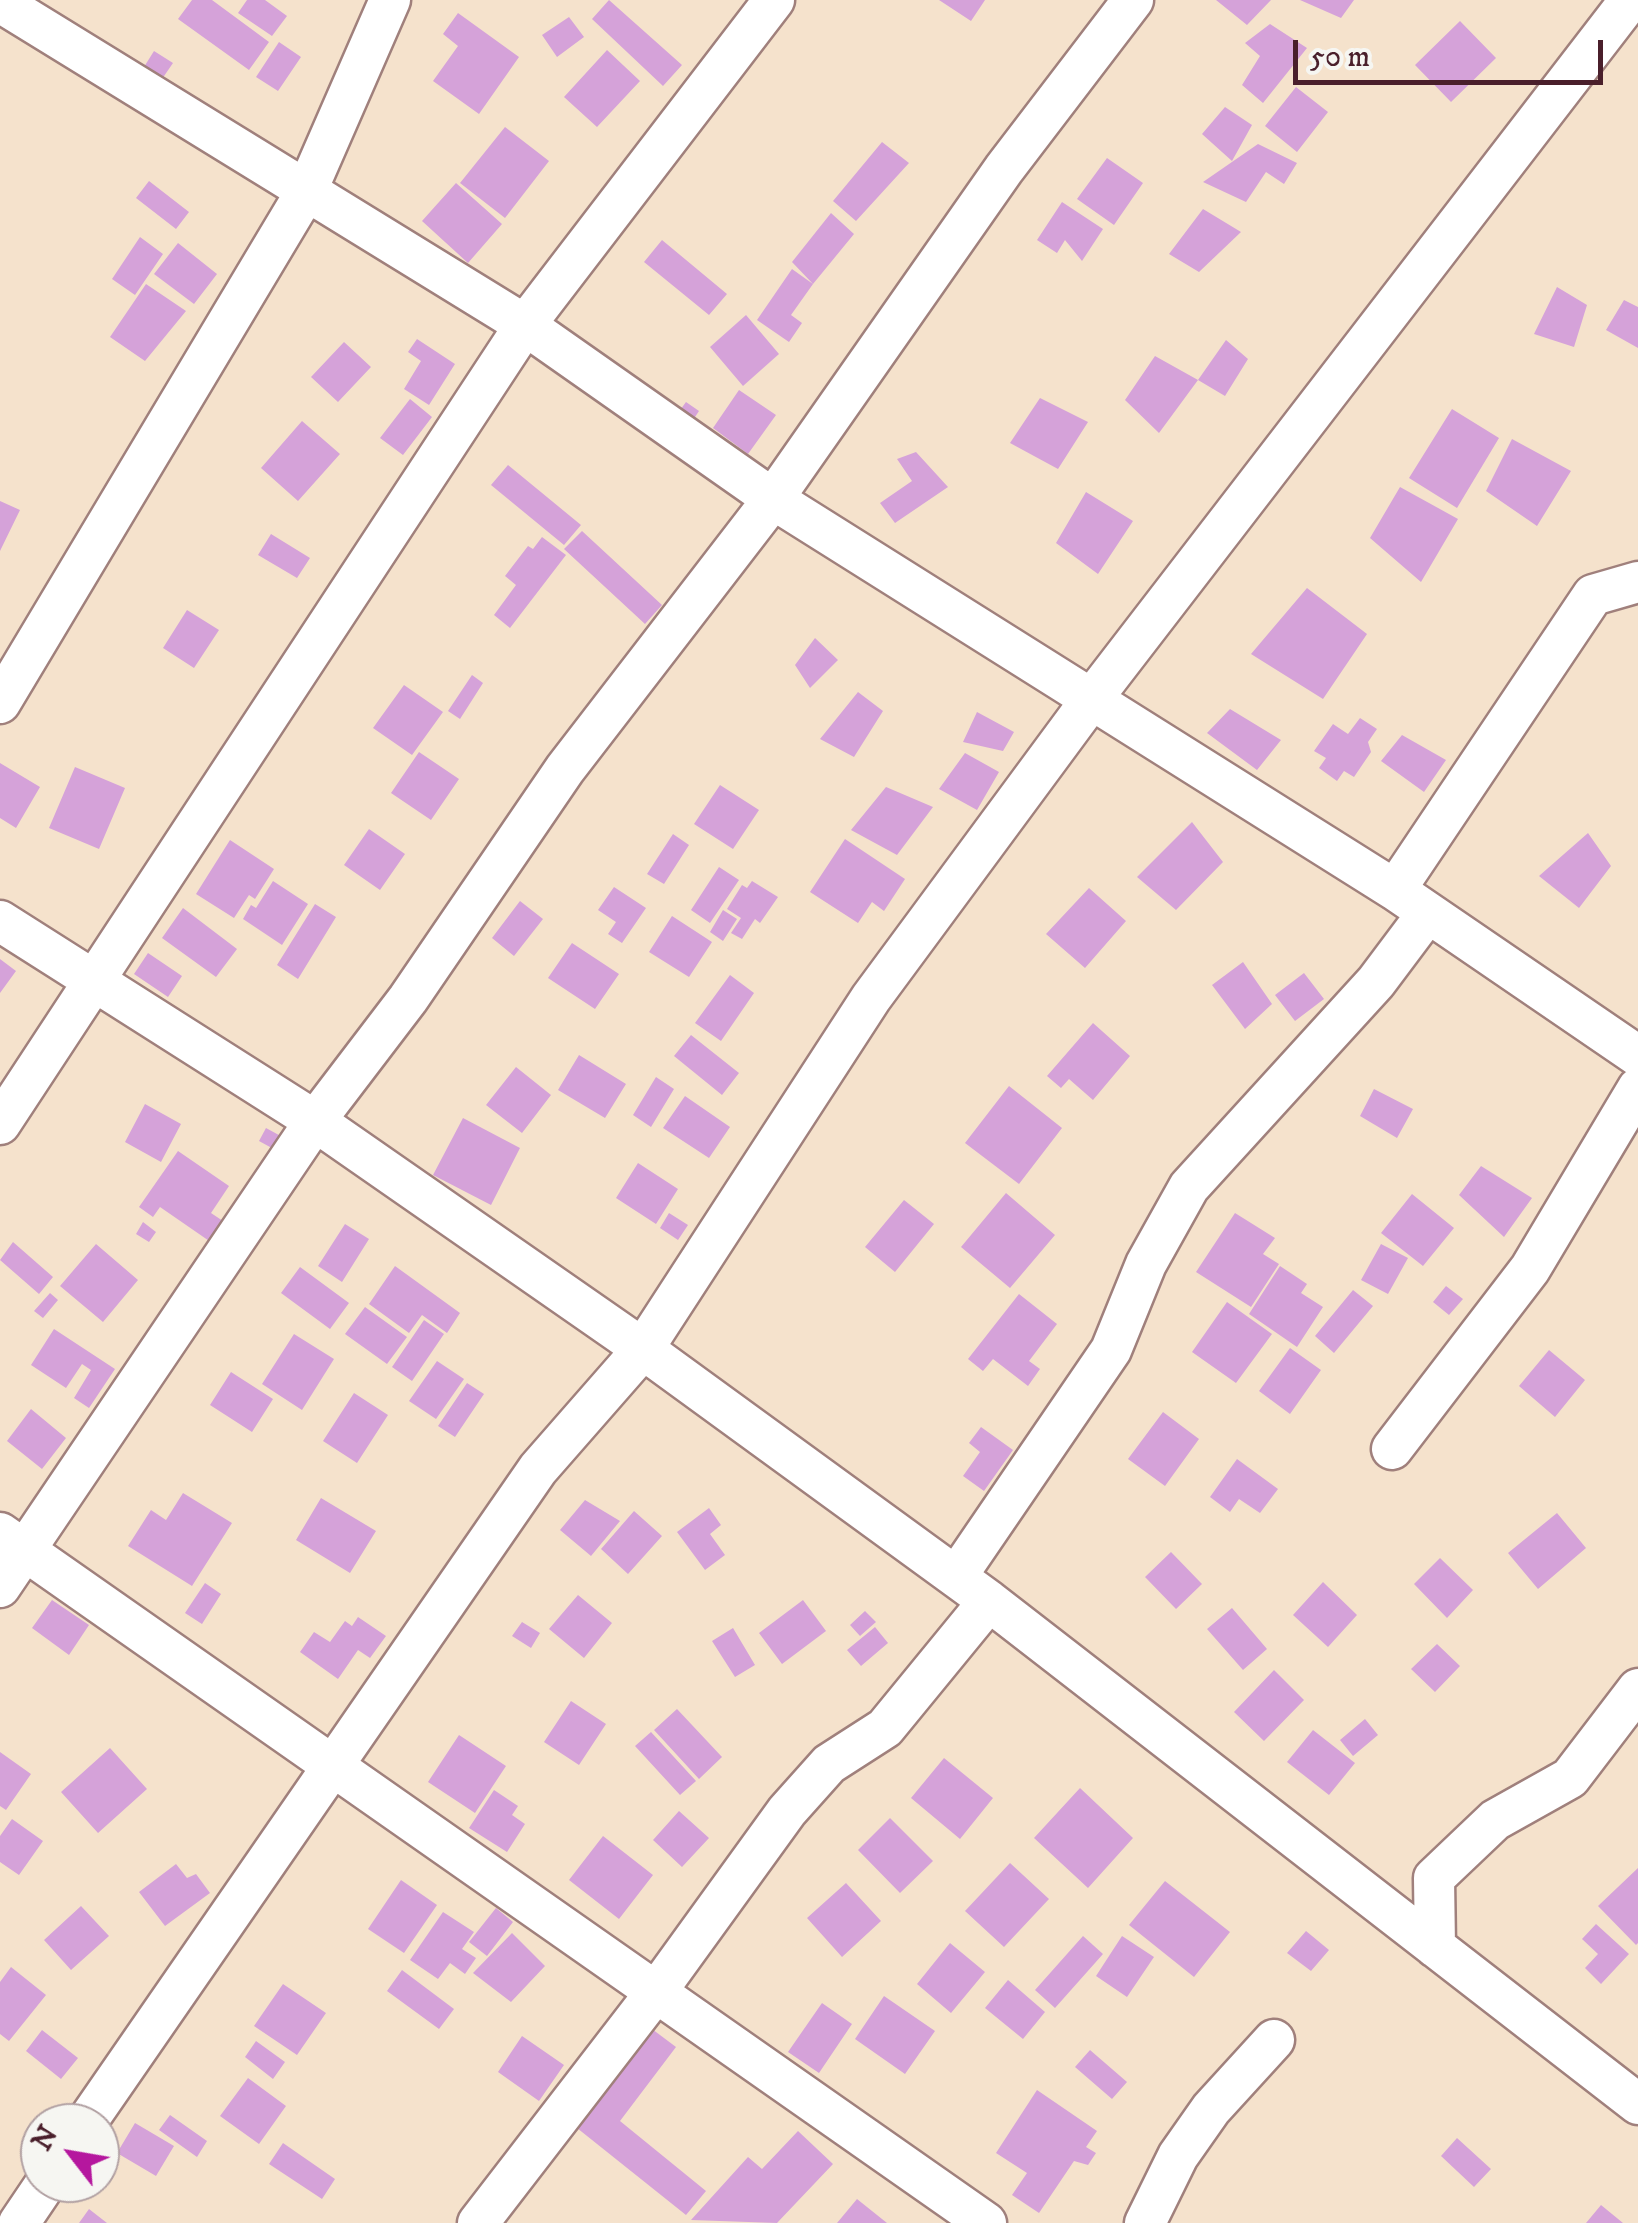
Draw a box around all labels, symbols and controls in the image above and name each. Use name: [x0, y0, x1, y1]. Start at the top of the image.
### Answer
scale bar: [1298, 20, 1608, 82]
text: 50 m: [1310, 39, 1370, 76]
north arrow: [20, 2103, 120, 2203]
text: N: [25, 2119, 66, 2157]

